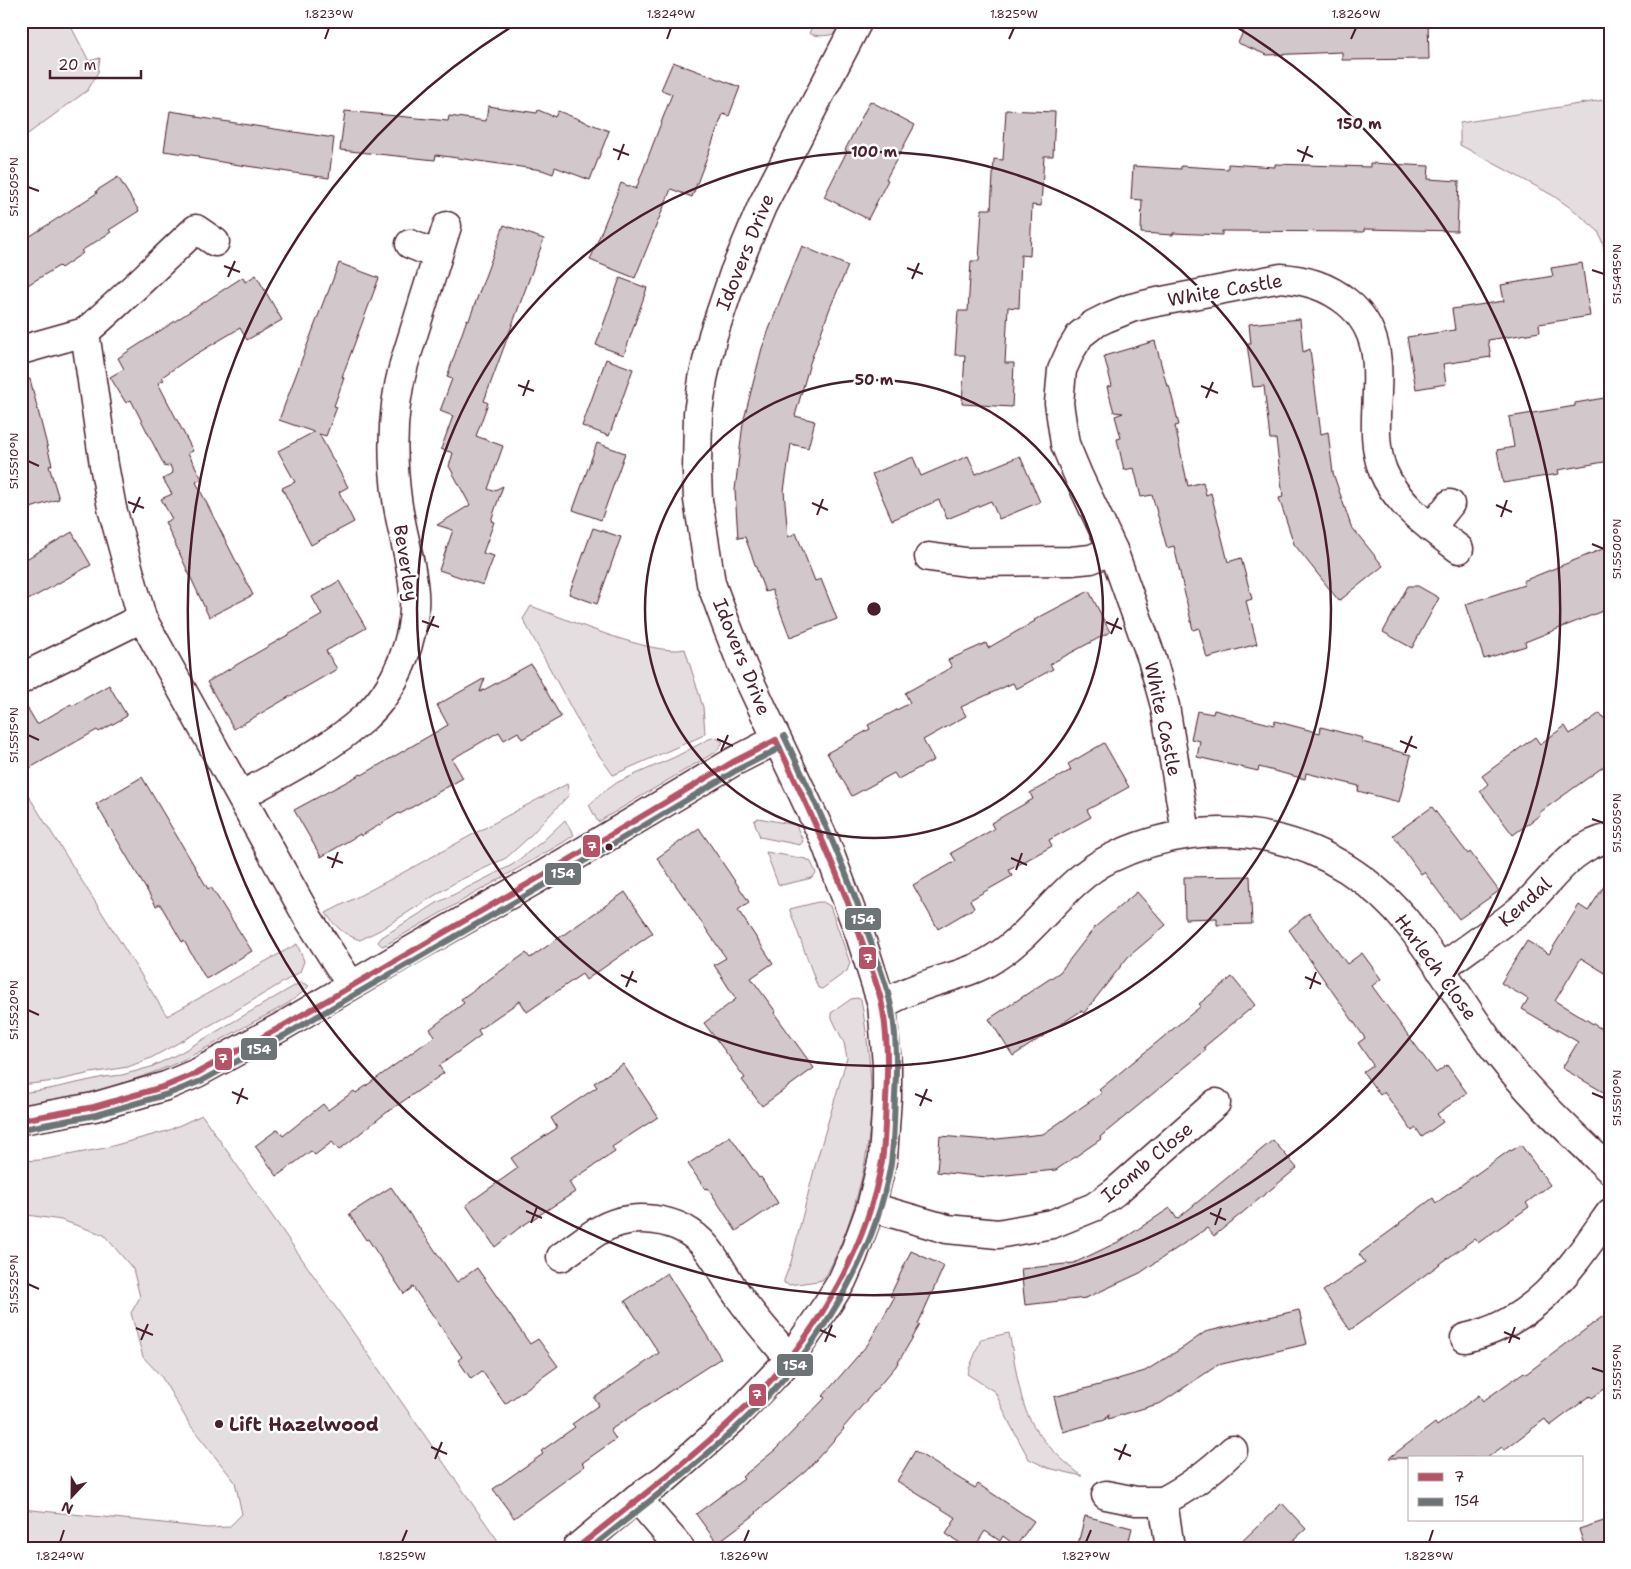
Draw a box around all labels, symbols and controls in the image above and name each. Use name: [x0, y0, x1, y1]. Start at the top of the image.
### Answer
text: 1.823°W: [305, 6, 353, 22]
text: 1.824°W: [647, 6, 695, 22]
text: 1.825°W: [990, 6, 1038, 22]
text: 1.826°W: [1332, 6, 1380, 22]
scale bar: [50, 48, 141, 80]
text: 20 m: [58, 55, 97, 75]
text: 150 m: [1336, 114, 1382, 134]
text: 100 m: [851, 142, 897, 162]
text: 51.5505°N: [6, 157, 22, 217]
street label: Idovers Drive: [710, 190, 780, 314]
text: 51.5495°N: [1609, 244, 1625, 304]
street label: White Castle: [1166, 268, 1284, 312]
text: 50 m: [855, 370, 894, 390]
text: 51.5510°N: [6, 433, 22, 489]
text: 51.5500°N: [1609, 519, 1625, 579]
street label: Beverley: [388, 523, 424, 603]
street label: Idovers Drive: [707, 595, 777, 719]
centre of rings: [865, 600, 883, 618]
street label: White Castle: [1139, 660, 1187, 778]
text: 51.5515°N: [6, 707, 22, 763]
text: 51.5505°N: [1609, 793, 1625, 853]
line badge: 7: [582, 834, 601, 858]
text: 7: [587, 837, 597, 855]
unlabelled marker: [604, 842, 614, 852]
line badge: 154: [544, 862, 582, 886]
text: 154: [551, 864, 576, 882]
street label: Kendal: [1493, 871, 1557, 932]
line badge: 154: [844, 907, 882, 931]
street label: Harlech Close: [1389, 909, 1483, 1025]
text: 154: [851, 910, 876, 928]
line badge: 7: [858, 946, 877, 970]
text: 7: [863, 949, 873, 967]
text: 51.5520°N: [6, 980, 22, 1040]
line badge: 154: [240, 1037, 278, 1061]
text: 154: [247, 1040, 272, 1058]
line badge: 7: [214, 1047, 233, 1071]
text: 7: [218, 1049, 228, 1067]
text: 51.5510°N: [1609, 1070, 1625, 1126]
street label: Icomb Close: [1096, 1116, 1198, 1208]
text: 51.5525°N: [6, 1255, 22, 1313]
text: 51.5515°N: [1609, 1344, 1625, 1400]
line badge: 154: [776, 1353, 814, 1377]
text: 154: [783, 1356, 808, 1374]
line badge: 7: [748, 1383, 767, 1407]
text: 7: [752, 1385, 762, 1403]
place label: Lift Hazelwood: [229, 1412, 379, 1437]
marker: Lift Hazelwood: [213, 1418, 225, 1430]
legend: [1408, 1456, 1584, 1522]
text: 7: [1454, 1467, 1465, 1487]
north arrow: [48, 1472, 98, 1522]
text: 154: [1454, 1491, 1479, 1511]
text: N: [59, 1498, 76, 1518]
text: 1.824°W: [36, 1548, 84, 1564]
text: 1.825°W: [378, 1548, 426, 1564]
text: 1.826°W: [720, 1548, 768, 1564]
text: 1.827°W: [1062, 1548, 1110, 1564]
text: 1.828°W: [1404, 1548, 1454, 1564]

